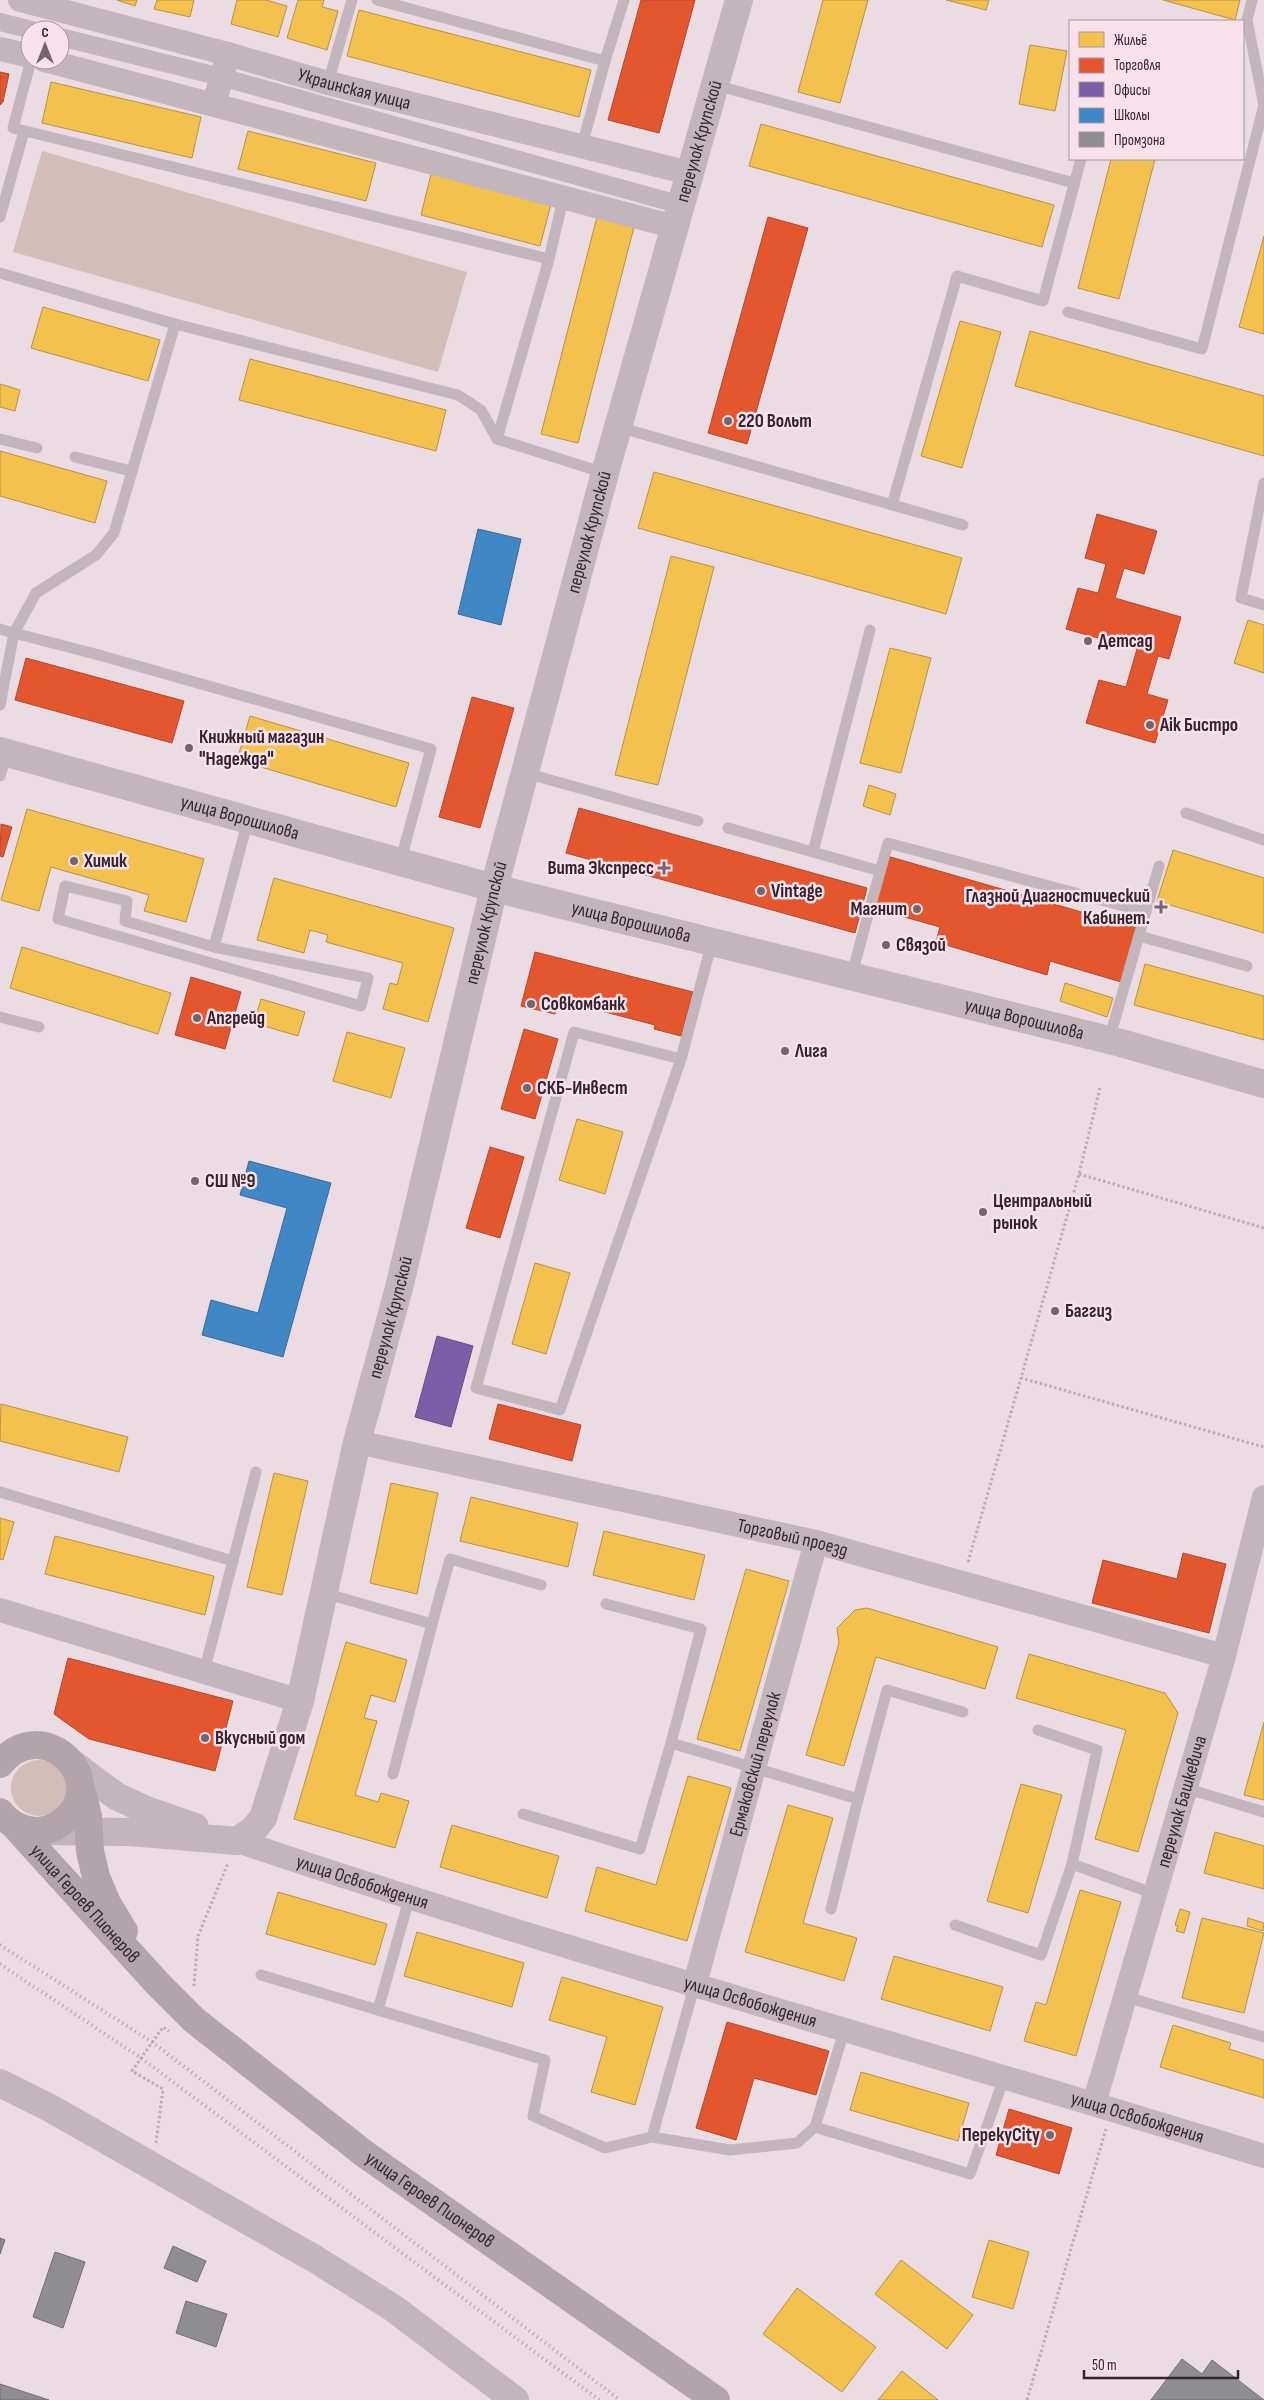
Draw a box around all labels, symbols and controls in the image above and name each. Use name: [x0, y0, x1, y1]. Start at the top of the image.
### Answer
north arrow: [20, 20, 70, 70]
legend: [1069, 20, 1244, 160]
text: С: [41, 24, 49, 41]
text: Жильё: [1114, 31, 1147, 50]
text: Торговля: [1114, 56, 1161, 75]
street label: Украинская улица: [295, 63, 413, 115]
street label: переулок Крупской: [671, 78, 727, 205]
text: Офисы: [1114, 81, 1150, 100]
text: Школы: [1114, 106, 1150, 125]
text: Промзона: [1114, 131, 1165, 150]
place label: 220 Вольт: [738, 410, 812, 433]
marker: 220 Вольт: [722, 415, 734, 427]
street label: переулок Крупской: [562, 469, 616, 596]
place label: Детсад: [1098, 630, 1153, 653]
marker: Детсад: [1082, 635, 1094, 647]
place label: Aik Бистро: [1159, 714, 1238, 737]
marker: Aik Бистро: [1144, 719, 1156, 731]
place label: Книжный магазин "Надежда": [199, 726, 324, 771]
marker: Книжный магазин "Надежда": [183, 742, 195, 754]
street label: улица Ворошилова: [178, 790, 302, 845]
place label: Химик: [83, 850, 127, 873]
marker: Химик: [68, 855, 80, 867]
place label: Вита Экспресс: [547, 857, 654, 880]
street label: переулок Крупской: [460, 859, 512, 986]
marker: Вита Экспресс: [658, 862, 670, 874]
place label: Vintage: [771, 880, 823, 903]
marker: Vintage: [755, 885, 767, 897]
place label: Глазной Диагностический Кабинет.: [966, 885, 1150, 930]
street label: улица Ворошилова: [569, 896, 693, 948]
place label: Магнит: [851, 898, 907, 921]
marker: Глазной Диагностический Кабинет.: [1154, 900, 1168, 914]
marker: Магнит: [911, 903, 923, 915]
place label: Связой: [896, 934, 946, 957]
marker: Связой: [880, 939, 892, 951]
place label: Совкомбанк: [541, 993, 625, 1016]
street label: улица Ворошилова: [962, 993, 1086, 1045]
marker: Совкомбанк: [525, 998, 537, 1010]
place label: Апгрейд: [206, 1007, 265, 1030]
marker: Апгрейд: [191, 1012, 203, 1024]
place label: Лига: [794, 1040, 827, 1063]
marker: Лига: [779, 1045, 791, 1057]
place label: СКБ-Инвест: [537, 1077, 628, 1100]
marker: СКБ-Инвест: [521, 1082, 533, 1094]
place label: СШ №9: [205, 1170, 255, 1193]
marker: СШ №9: [189, 1175, 201, 1187]
place label: Центральный рынок: [993, 1190, 1092, 1235]
marker: Центральный рынок: [977, 1206, 989, 1218]
street label: переулок Крупской: [363, 1254, 418, 1381]
place label: Баггиз: [1065, 1300, 1112, 1323]
marker: Баггиз: [1049, 1305, 1061, 1317]
street label: Торговый проезд: [735, 1514, 851, 1562]
street label: Ермаковский переулок: [724, 1688, 786, 1839]
place label: Вкусный дом: [215, 1727, 305, 1750]
marker: Вкусный дом: [199, 1732, 211, 1744]
street label: переулок Башкевича: [1152, 1733, 1212, 1870]
street label: улица Героев Пионеров: [25, 1839, 145, 1968]
street label: улица Освобождения: [293, 1850, 431, 1914]
street label: улица Освобождения: [681, 1971, 820, 2032]
street label: улица Освобождения: [1068, 2086, 1207, 2148]
place label: ПерекуCity: [962, 2124, 1040, 2147]
marker: ПерекуCity: [1044, 2129, 1056, 2141]
street label: улица Героев Пионеров: [361, 2147, 499, 2253]
scale bar: [1084, 2348, 1238, 2380]
text: 50 m: [1092, 2356, 1117, 2375]

